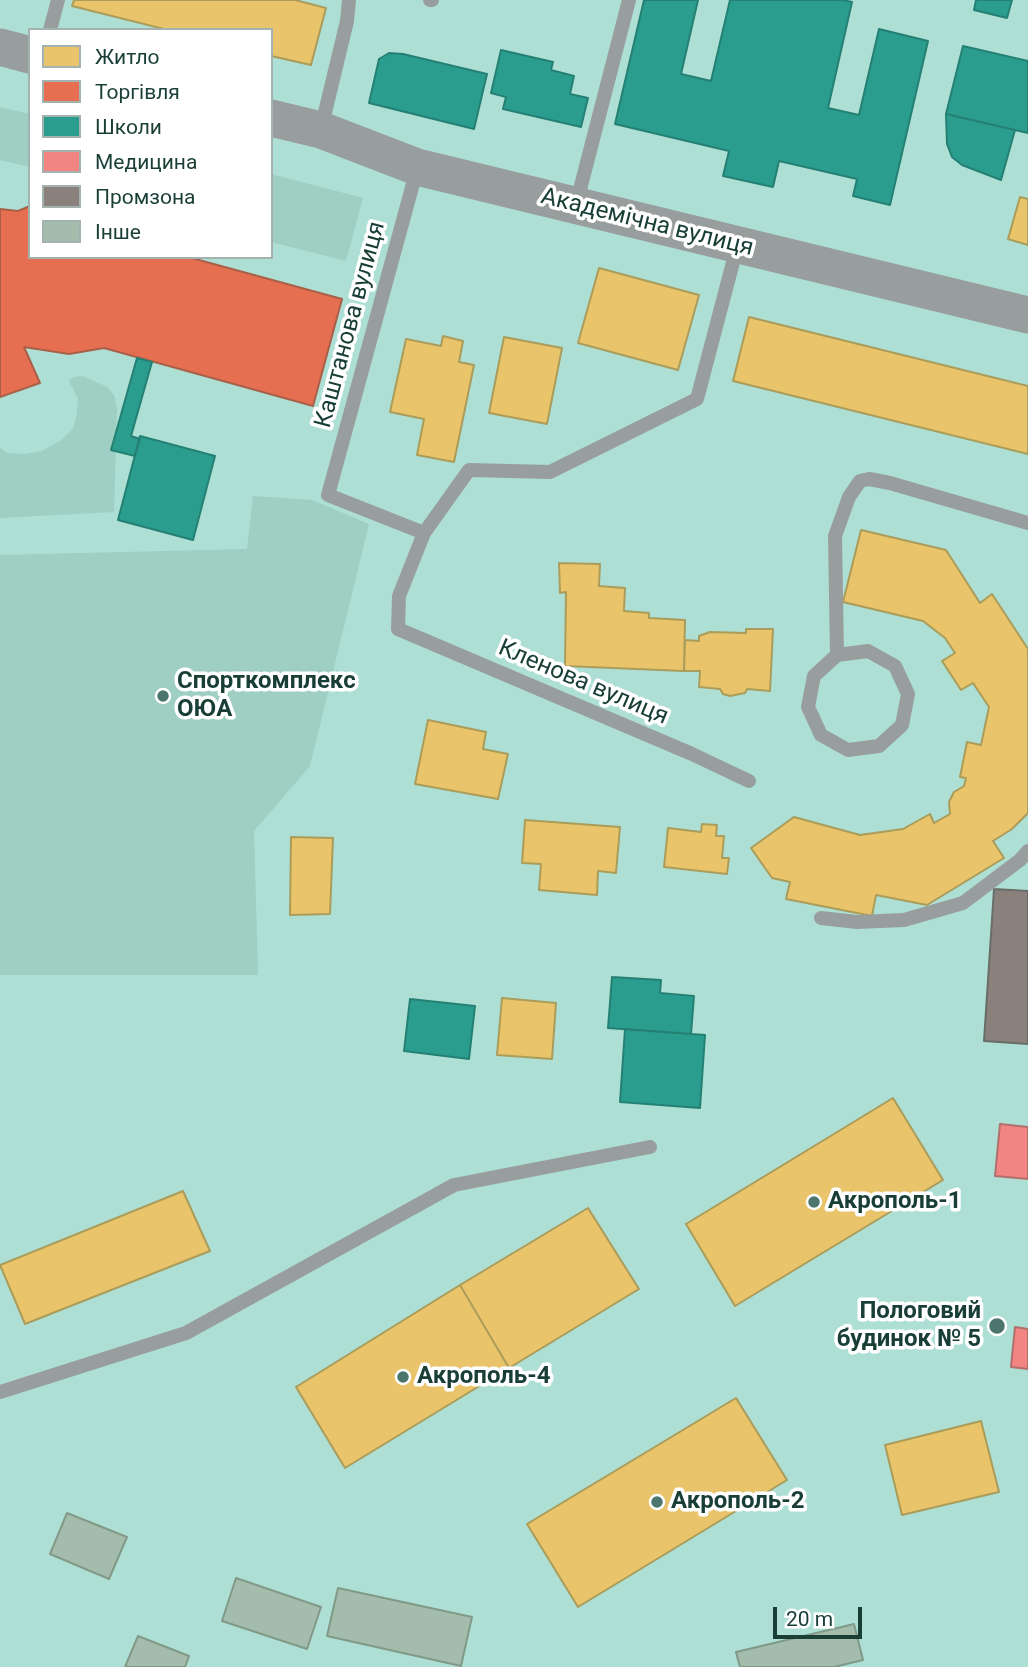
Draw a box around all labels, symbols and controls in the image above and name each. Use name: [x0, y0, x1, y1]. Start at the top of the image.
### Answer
legend: [28, 28, 273, 259]
text: Житло: [95, 45, 160, 69]
text: Торгівля: [95, 80, 180, 104]
text: Школи: [95, 115, 162, 139]
text: Медицина: [95, 150, 197, 174]
street label: Академічна вулиця: [538, 183, 756, 263]
text: Промзона: [95, 185, 196, 209]
street label: Каштанова вулиця: [310, 219, 392, 431]
text: Інше: [95, 220, 141, 244]
street label: Кленова вулиця: [494, 634, 672, 732]
place label: Спорткомплекс ОЮА: [177, 668, 356, 724]
marker: Спорткомплекс ОЮА: [155, 688, 171, 704]
place label: Акрополь-1: [828, 1188, 961, 1216]
marker: Акрополь-1: [806, 1194, 822, 1210]
place label: Пологовий будинок № 5: [837, 1298, 981, 1354]
marker: Пологовий будинок № 5: [987, 1316, 1007, 1336]
place label: Акрополь-4: [417, 1363, 550, 1391]
marker: Акрополь-4: [395, 1369, 411, 1385]
place label: Акрополь-2: [671, 1488, 804, 1516]
marker: Акрополь-2: [649, 1494, 665, 1510]
scale bar: [776, 1594, 865, 1638]
text: 20 m: [786, 1607, 833, 1631]

